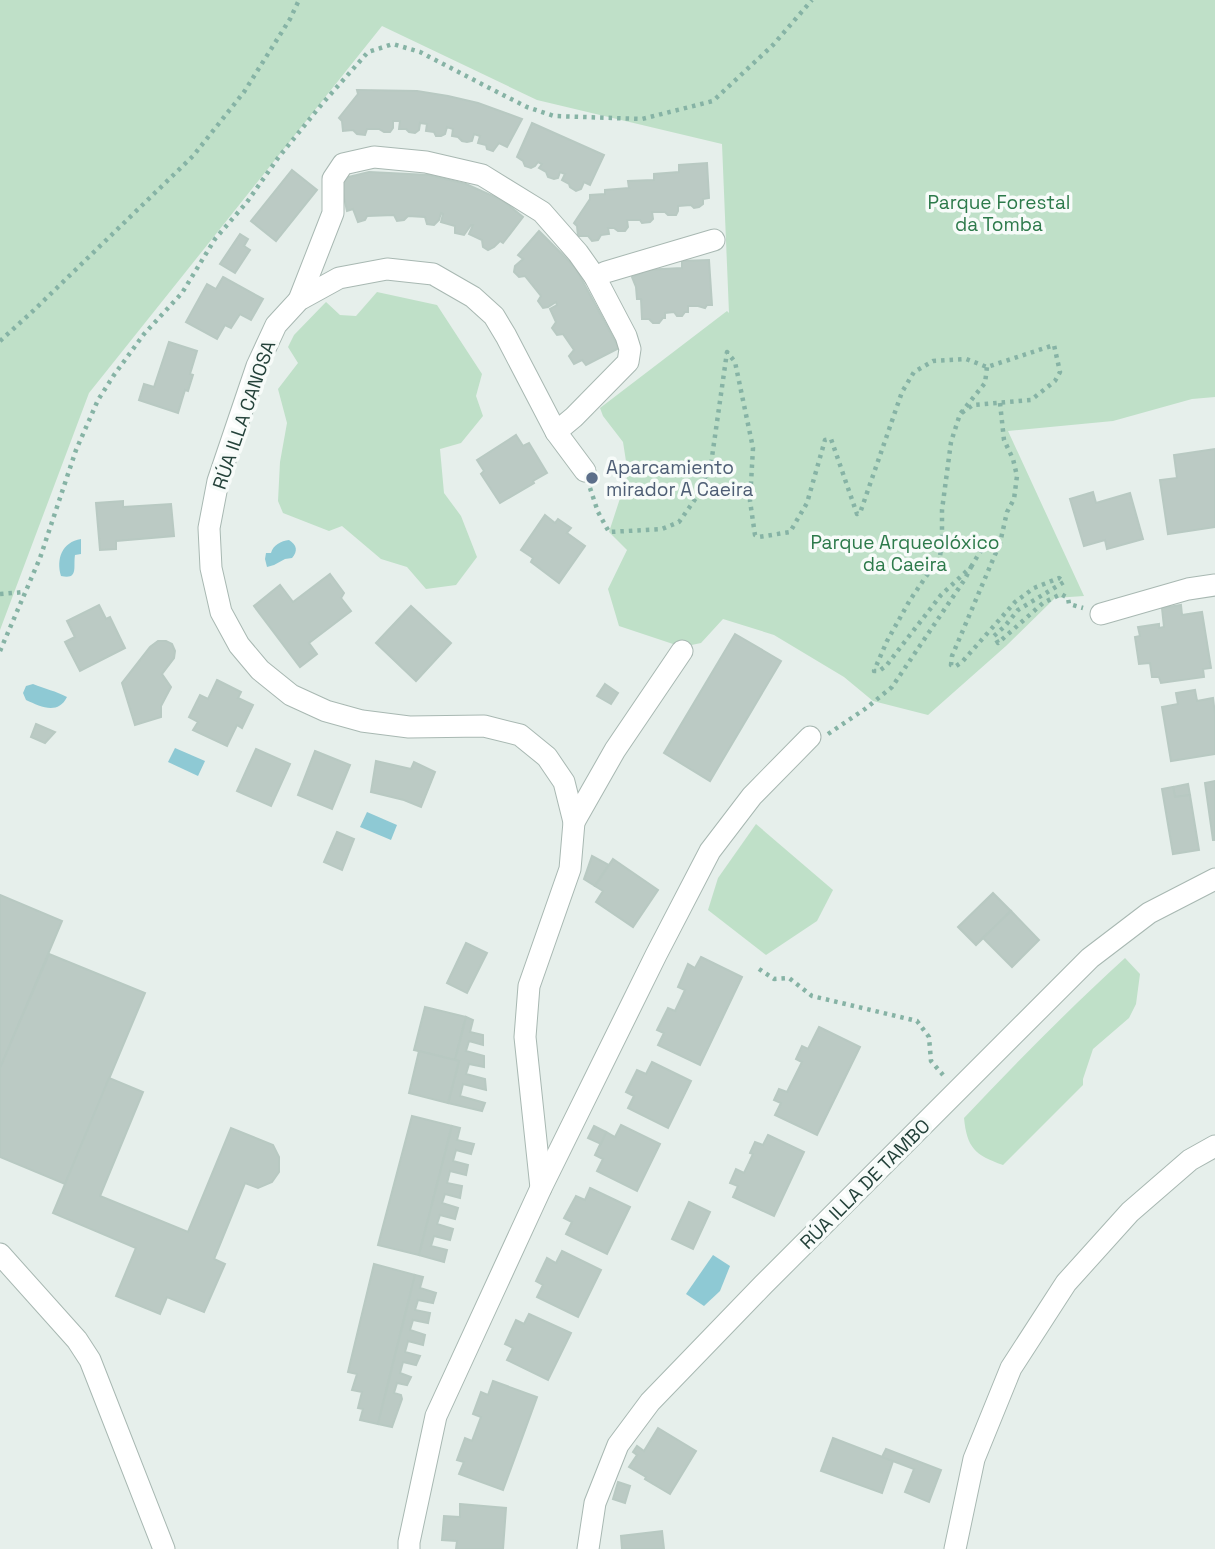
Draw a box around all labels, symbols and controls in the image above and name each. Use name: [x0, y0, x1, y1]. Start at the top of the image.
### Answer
park label: Parque Forestal da Tomba: [928, 190, 1070, 237]
street label: RÚA ILLA CANOSA: [207, 337, 281, 493]
place label: Aparcamiento mirador A Caeira: [606, 455, 753, 502]
marker: Aparcamiento mirador A Caeira: [584, 470, 600, 486]
park label: Parque Arqueolóxico da Caeira: [810, 530, 1000, 577]
street label: RÚA ILLA DE TAMBO: [795, 1114, 935, 1254]

